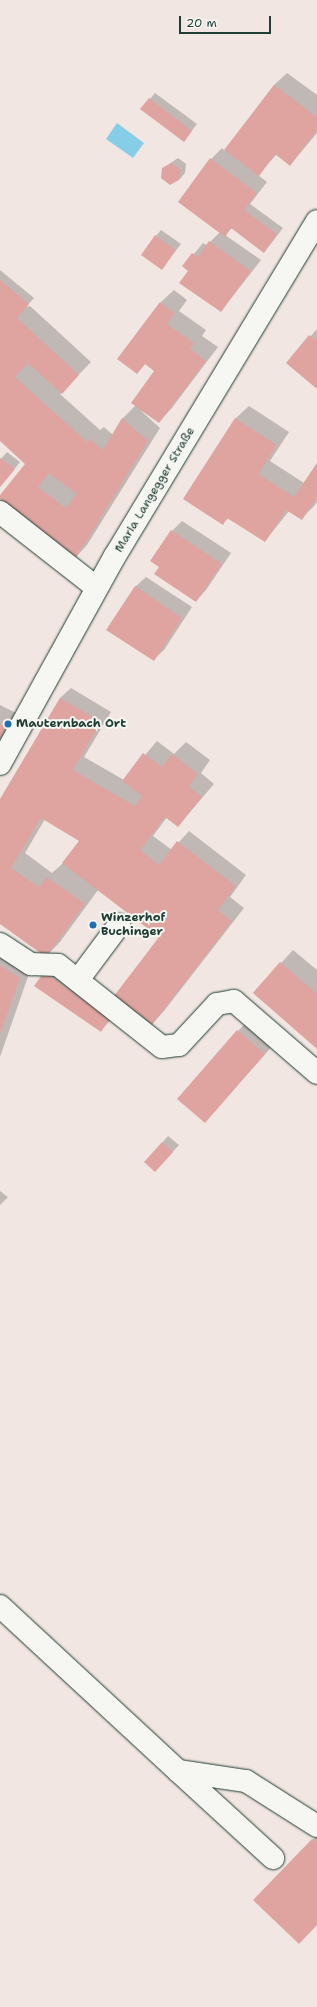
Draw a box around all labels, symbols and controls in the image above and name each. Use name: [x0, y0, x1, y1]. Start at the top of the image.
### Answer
scale bar: [181, 8, 273, 34]
text: 20 m: [186, 15, 217, 31]
street label: Maria Langegger Straße: [112, 425, 198, 555]
place label: Mauternbach Ort: [16, 717, 126, 731]
marker: Mauternbach Ort: [3, 719, 13, 729]
place label: Winzerhof Buchinger: [101, 911, 165, 939]
marker: Winzerhof Buchinger: [88, 920, 98, 930]

